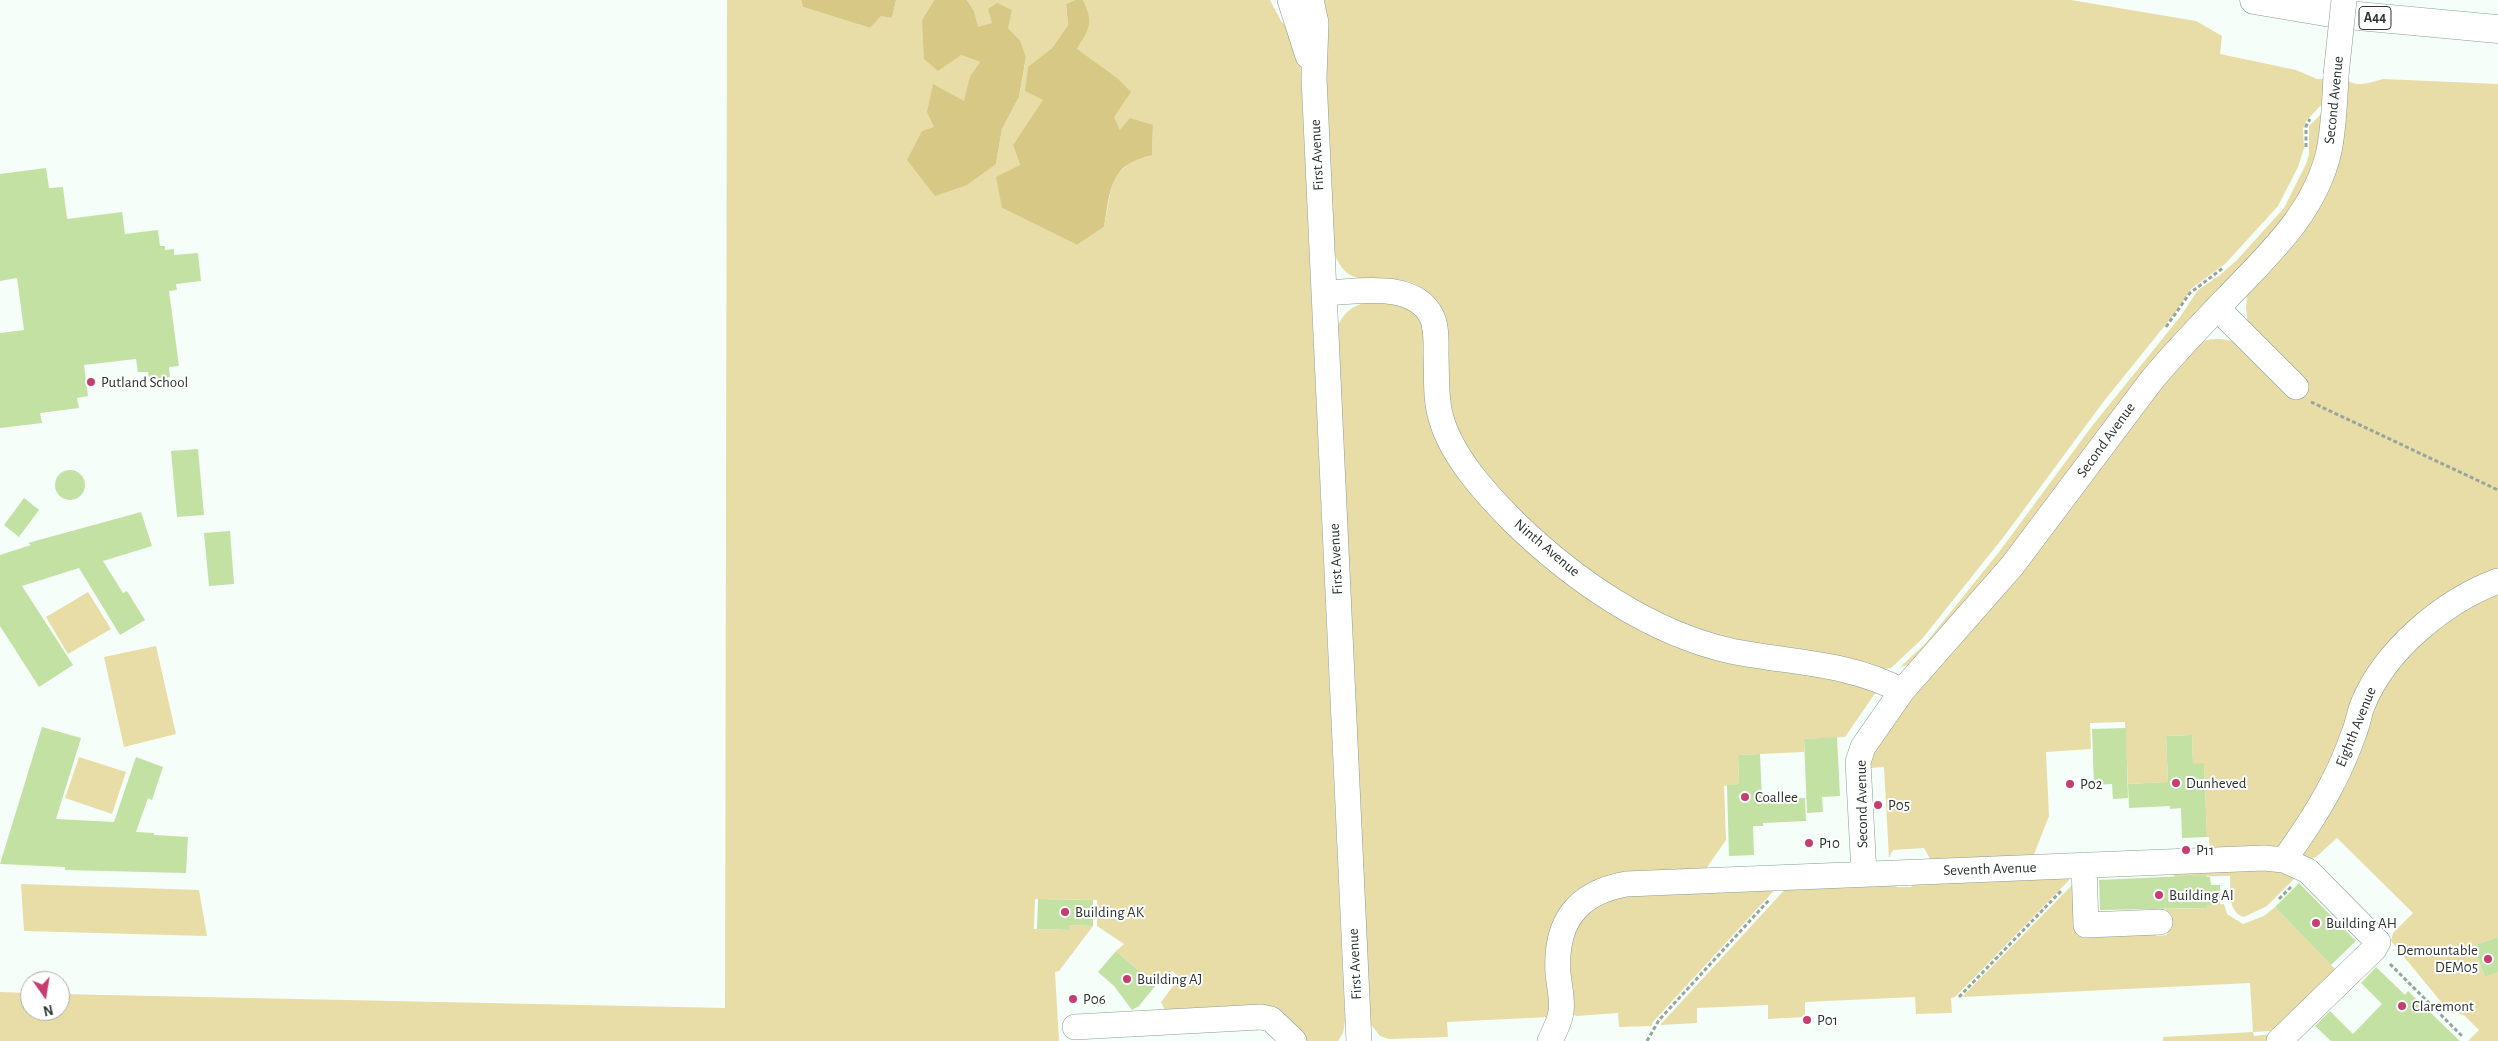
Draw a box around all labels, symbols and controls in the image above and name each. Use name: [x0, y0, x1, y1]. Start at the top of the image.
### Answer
road number: A44: [2359, 7, 2391, 30]
street label: Second Avenue: [2320, 55, 2348, 145]
street label: First Avenue: [1306, 119, 1328, 191]
place label: Putland School: [101, 373, 188, 391]
marker: Putland School: [85, 376, 97, 388]
street label: Second Avenue: [2073, 399, 2139, 481]
street label: Ninth Avenue: [1510, 515, 1584, 581]
street label: First Avenue: [1325, 523, 1347, 595]
street label: Eighth Avenue: [2332, 684, 2380, 770]
street label: Second Avenue: [1852, 760, 1872, 848]
place label: Dunheved: [2186, 774, 2246, 792]
place label: P02: [2080, 775, 2103, 793]
marker: Dunheved: [2170, 777, 2182, 789]
marker: P02: [2064, 778, 2076, 790]
place label: Coallee: [1755, 788, 1798, 806]
marker: Coallee: [1739, 791, 1751, 803]
place label: P05: [1888, 796, 1910, 814]
marker: P05: [1872, 799, 1884, 811]
place label: P10: [1819, 834, 1840, 852]
marker: P10: [1803, 837, 1815, 849]
place label: P11: [2196, 841, 2214, 859]
marker: P11: [2180, 844, 2192, 856]
street label: Seventh Avenue: [1943, 858, 2037, 880]
place label: Building AI: [2169, 886, 2234, 904]
marker: Building AI: [2153, 889, 2165, 901]
place label: Building AK: [1075, 903, 1144, 921]
marker: Building AK: [1059, 906, 1071, 918]
place label: Building AH: [2326, 914, 2397, 932]
marker: Building AH: [2310, 917, 2322, 929]
street label: First Avenue: [1344, 928, 1366, 1000]
place label: Demountable DEM05: [2397, 941, 2478, 976]
marker: Demountable DEM05: [2482, 953, 2494, 965]
place label: Building AJ: [1137, 970, 1202, 988]
north arrow: [20, 971, 70, 1021]
marker: Building AJ: [1121, 973, 1133, 985]
place label: P06: [1083, 990, 1106, 1008]
marker: P06: [1067, 993, 1079, 1005]
place label: Claremont: [2412, 997, 2474, 1015]
marker: Claremont: [2396, 1000, 2408, 1012]
text: N: [42, 1002, 54, 1018]
place label: P01: [1817, 1011, 1838, 1029]
marker: P01: [1801, 1014, 1813, 1026]

